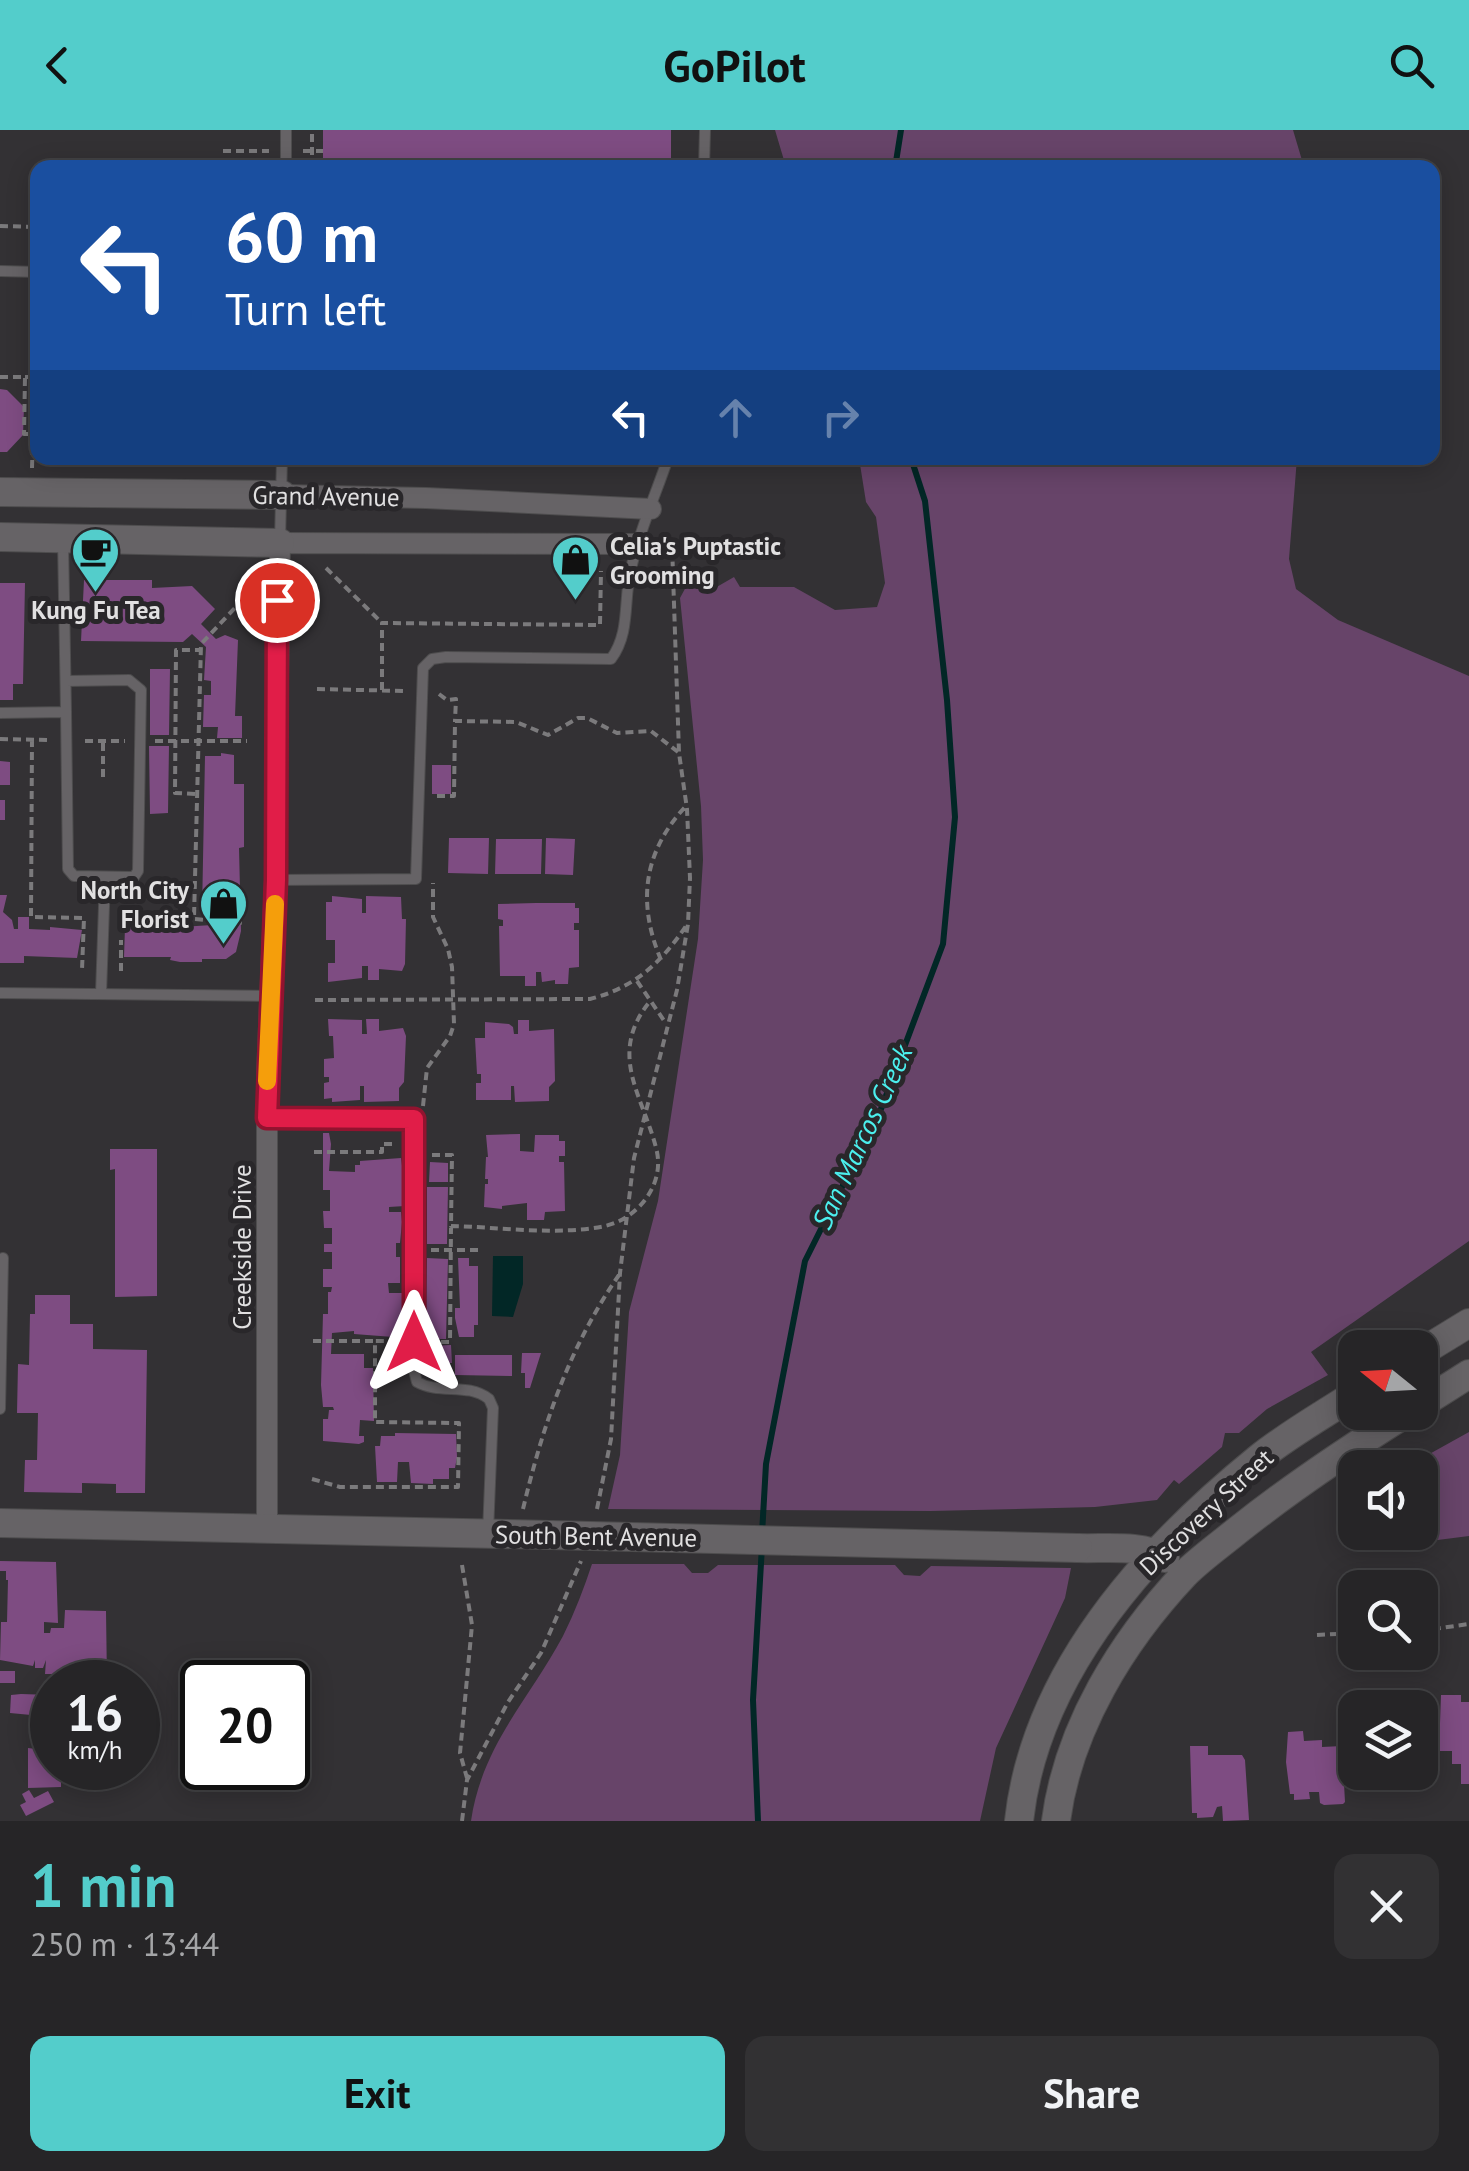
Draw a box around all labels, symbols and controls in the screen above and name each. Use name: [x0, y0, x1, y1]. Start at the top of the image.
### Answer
text: GoPilot: [663, 36, 806, 94]
icon: back: [30, 38, 85, 93]
icon: search: [1384, 38, 1439, 93]
text: 60 m: [225, 191, 378, 281]
icon: left: [60, 200, 190, 330]
text: Turn left: [225, 279, 386, 337]
icon: left: [603, 390, 658, 445]
icon: ahead: [708, 390, 763, 445]
icon: right: [813, 390, 868, 445]
street label: Grand Avenue: [252, 479, 400, 513]
cafe icon: Kung Fu Tea: [70, 526, 122, 594]
place label: Celia's Puptastic Grooming: [610, 530, 781, 591]
shop icon: Celia's Puptastic Grooming: [549, 534, 601, 602]
pin: [235, 558, 320, 643]
icon: arrive: [250, 573, 305, 628]
place label: Kung Fu Tea: [31, 594, 161, 626]
place label: North City Florist: [80, 874, 190, 935]
shop icon: North City Florist: [198, 878, 250, 946]
water label: San Marcos Creek: [803, 1037, 921, 1235]
street label: Creekside Drive: [226, 1164, 258, 1330]
position arrow: [362, 1290, 466, 1394]
north arrow: [1338, 1330, 1438, 1430]
map controls: [1338, 1330, 1438, 1790]
street label: Discovery Street: [1132, 1441, 1280, 1582]
button: sound: [1338, 1450, 1438, 1550]
street label: South Bent Avenue: [495, 1518, 697, 1554]
button: search: [1338, 1570, 1438, 1670]
speed limit sign: 20: [180, 1660, 310, 1790]
text: 16: [67, 1680, 123, 1745]
button: layers: [1338, 1690, 1438, 1790]
text: km/h: [68, 1734, 122, 1766]
text: 1 min: [30, 1846, 176, 1924]
button: close: [1334, 1854, 1439, 1959]
text: 250 m · 13:44: [30, 1923, 219, 1965]
button: Exit: [30, 2036, 725, 2151]
button: Share: [745, 2036, 1439, 2151]

